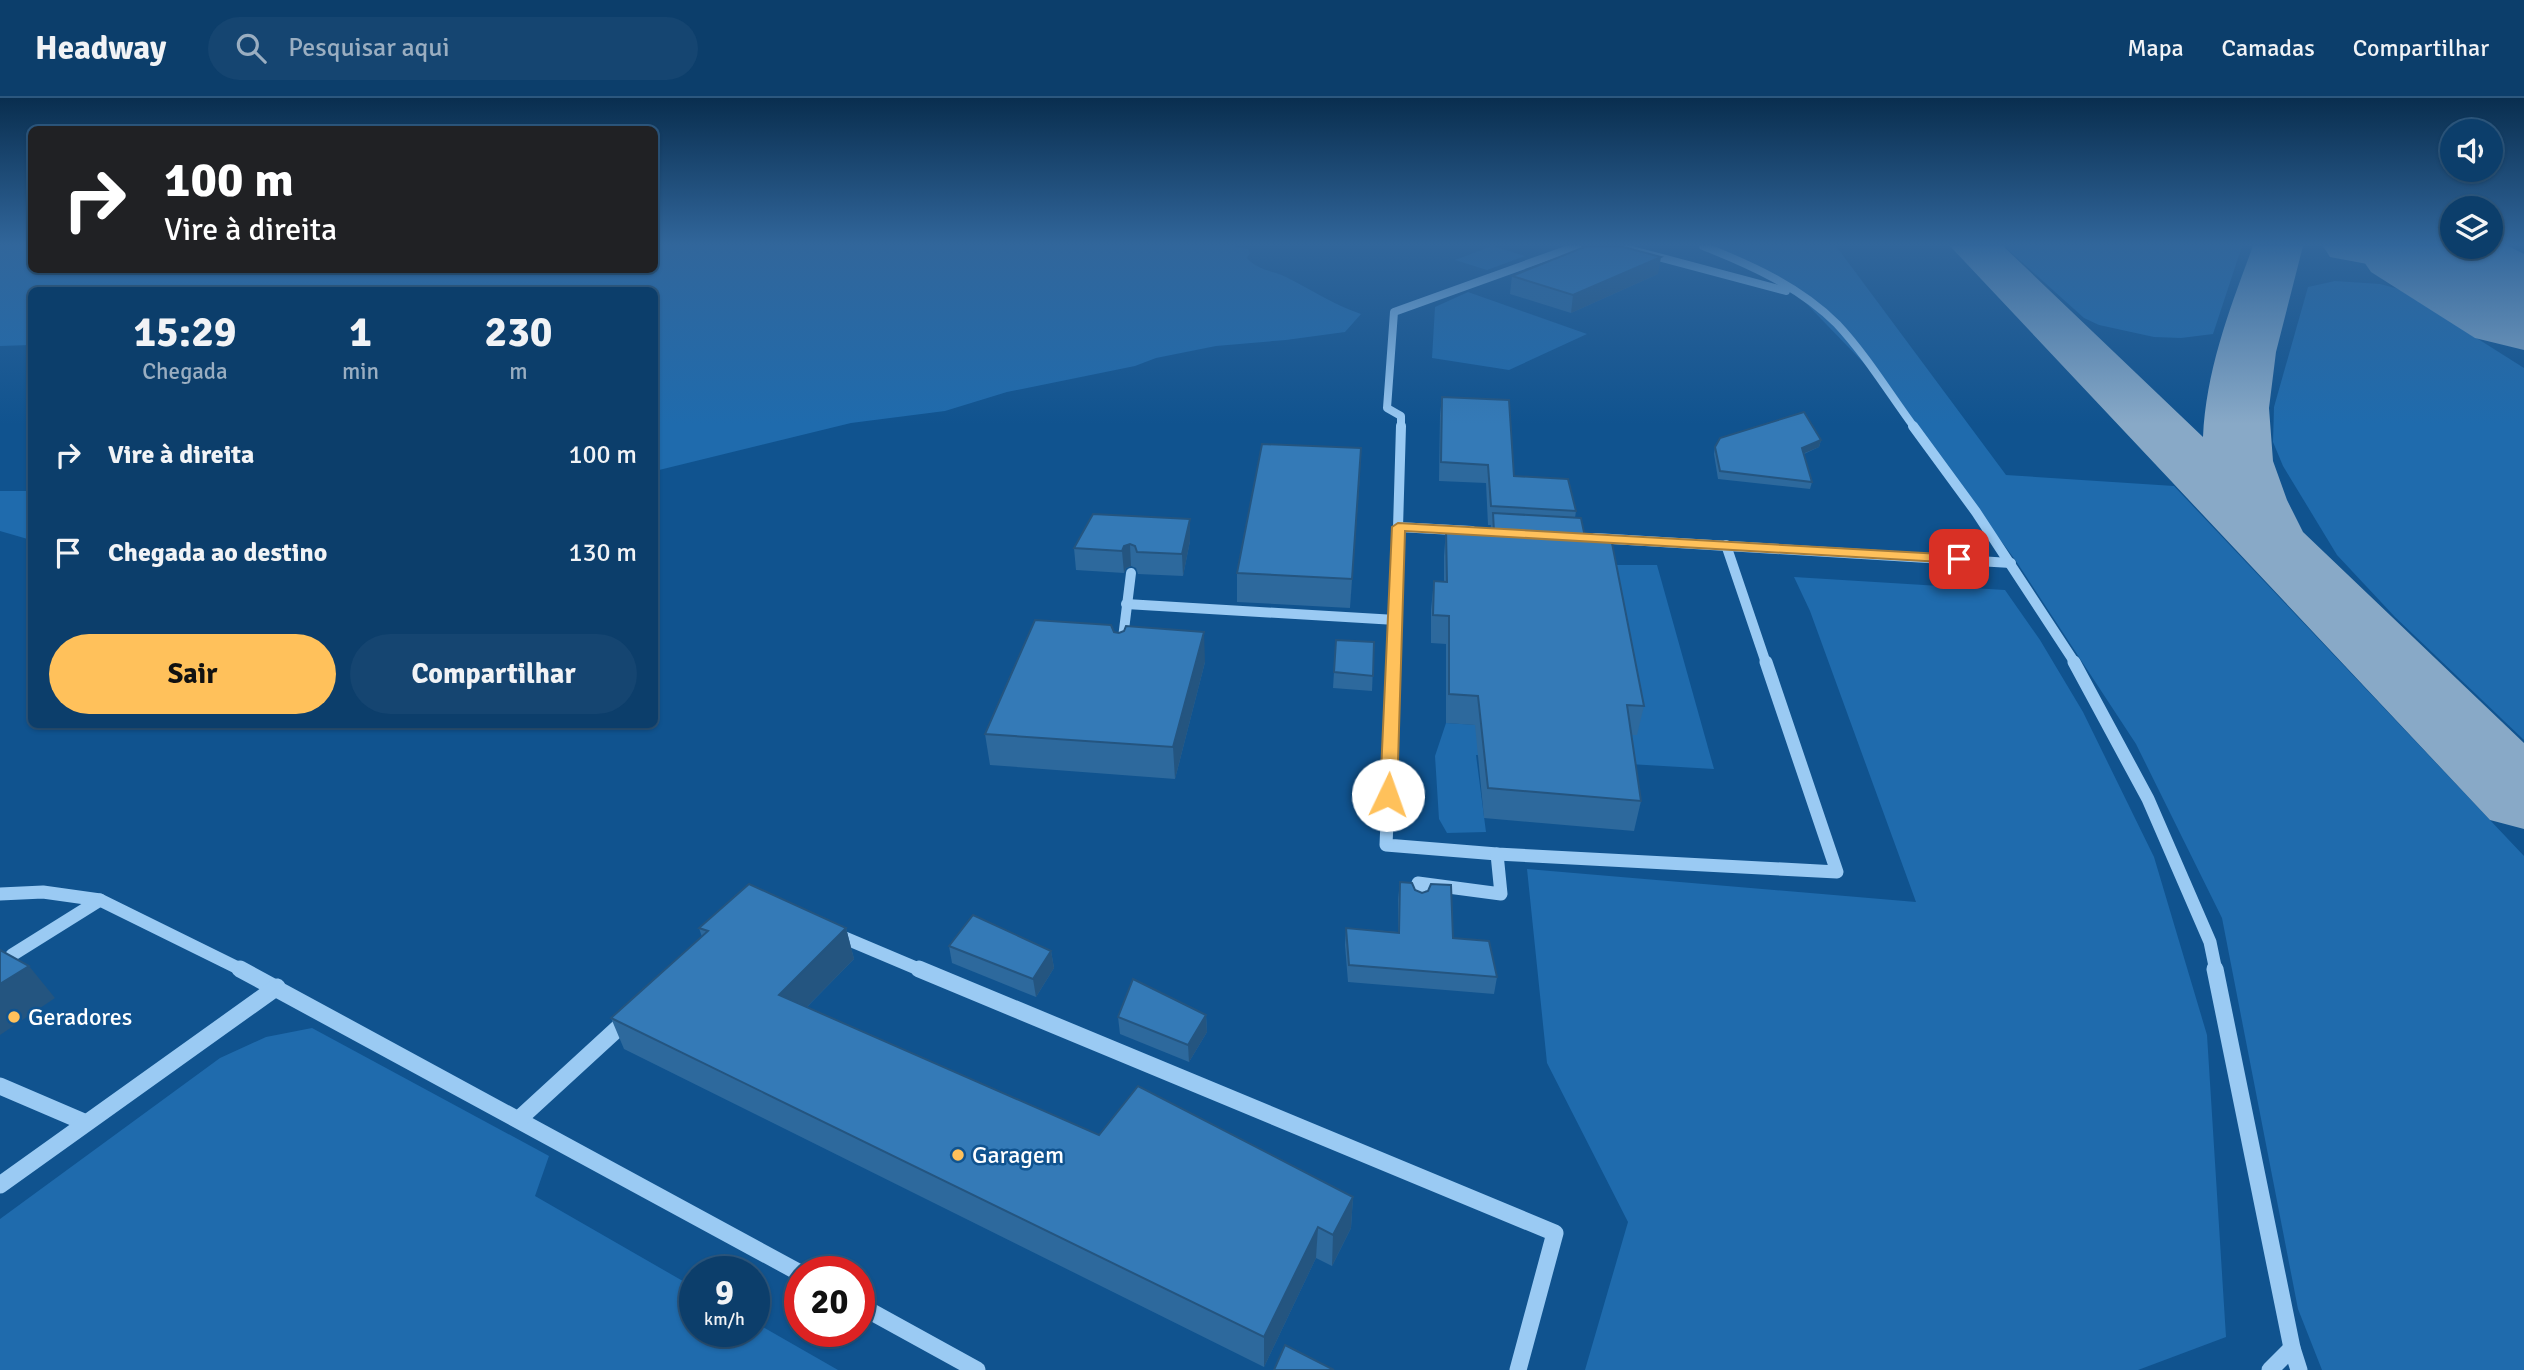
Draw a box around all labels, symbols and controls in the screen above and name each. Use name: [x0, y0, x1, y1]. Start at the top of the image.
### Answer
search box: [208, 17, 698, 80]
text: Headway: [35, 28, 166, 69]
icon: search: [232, 29, 270, 67]
text: Pesquisar aqui: [288, 32, 450, 64]
text: Mapa: [2127, 33, 2184, 63]
text: Camadas: [2222, 33, 2315, 63]
text: Compartilhar: [2353, 33, 2489, 63]
map controls: [2440, 119, 2503, 259]
button: sound: [2440, 119, 2503, 182]
text: 100 m: [164, 150, 294, 210]
icon: right: [49, 154, 140, 245]
button: layers: [2440, 196, 2503, 259]
text: Vire à direita: [164, 210, 337, 249]
text: 15:29: [133, 307, 237, 358]
text: 1: [349, 307, 372, 358]
text: 230: [484, 307, 553, 358]
text: Chegada: [142, 357, 228, 386]
text: min: [342, 357, 379, 386]
text: m: [509, 357, 528, 386]
icon: right: [49, 436, 87, 474]
text: Vire à direita: [108, 439, 254, 471]
text: 100 m: [568, 439, 637, 471]
pin: [1929, 529, 1989, 589]
icon: arrive: [49, 534, 87, 572]
text: Chegada ao destino: [108, 537, 327, 569]
text: 130 m: [568, 537, 637, 569]
icon: arrive: [1940, 540, 1978, 578]
button: Sair: [49, 634, 336, 714]
button: Compartilhar: [350, 634, 637, 714]
position arrow: [1351, 758, 1425, 832]
place label: Geradores: [28, 1002, 132, 1032]
marker: Geradores: [6, 1009, 22, 1025]
place label: Garagem: [972, 1140, 1064, 1170]
marker: Garagem: [950, 1147, 966, 1163]
speed limit sign: 20: [784, 1256, 875, 1347]
text: 9: [715, 1271, 734, 1314]
text: km/h: [704, 1308, 745, 1330]

